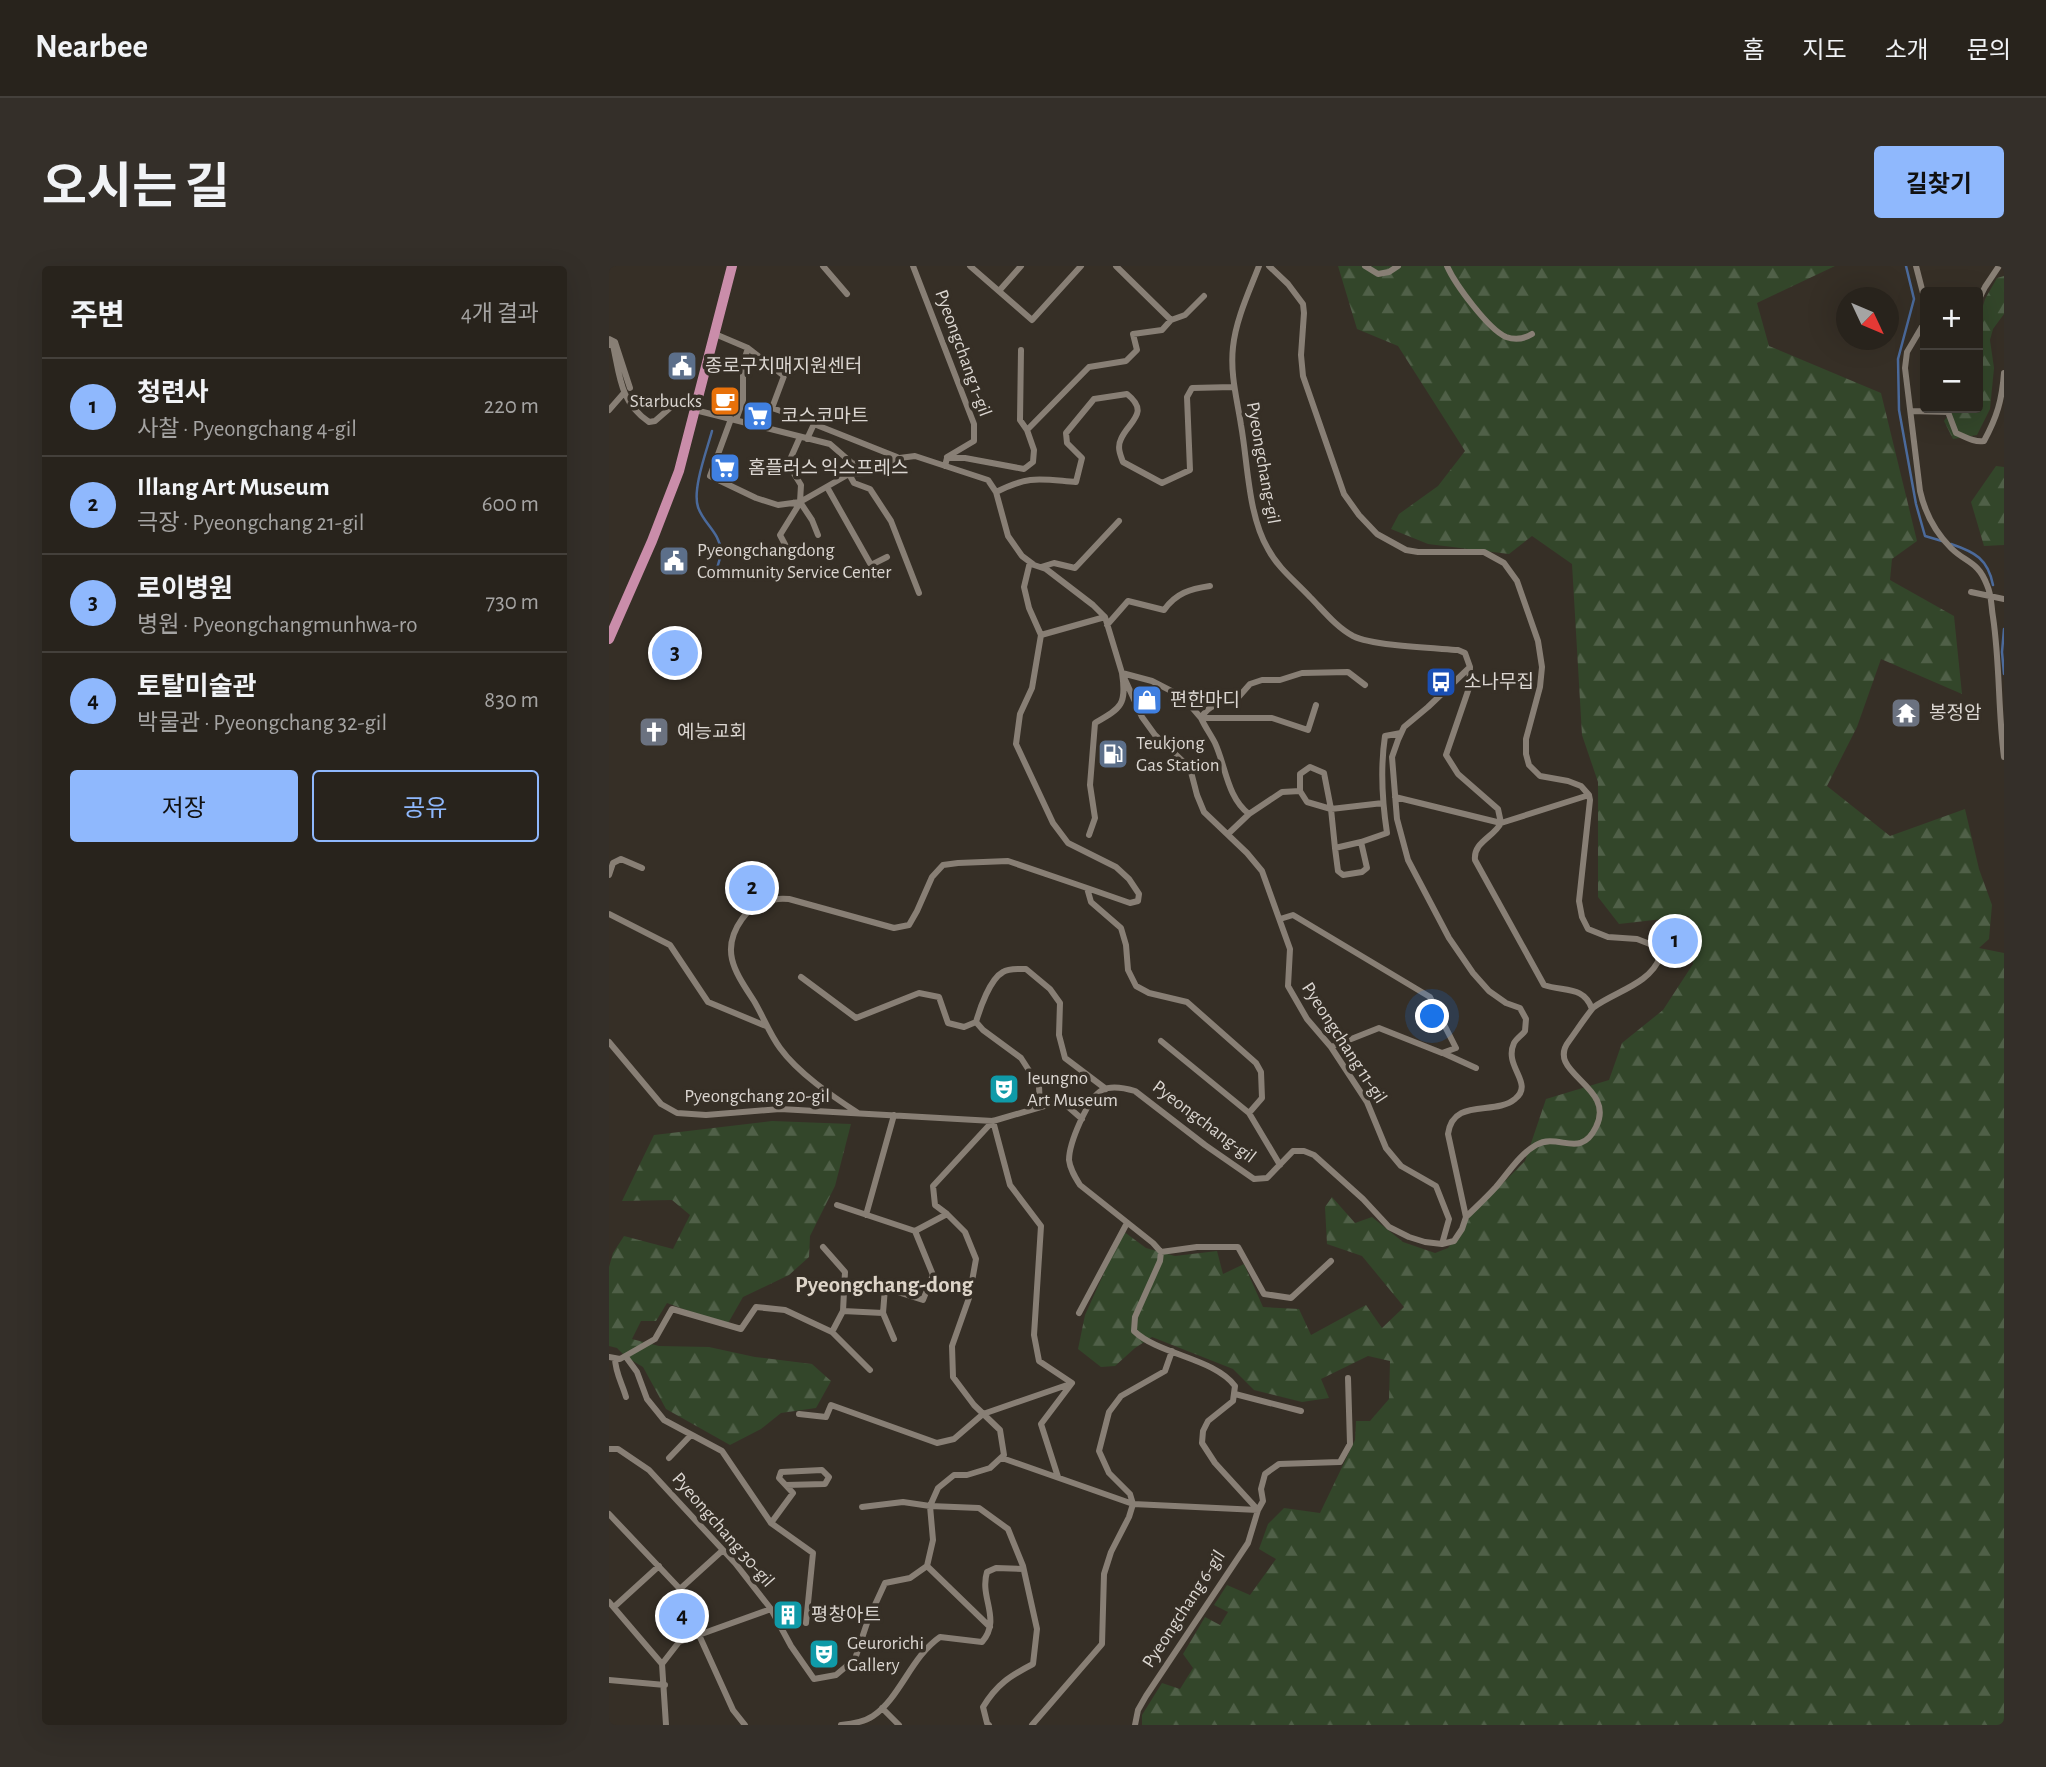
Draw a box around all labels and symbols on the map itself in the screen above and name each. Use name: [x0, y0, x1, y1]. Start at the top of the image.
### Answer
street label: Pyeongchang 1-gil: [931, 287, 995, 419]
north arrow: [1836, 287, 1899, 350]
public building icon: 종로구치매지원센터: [665, 349, 699, 383]
place label: 종로구치매지원센터: [705, 356, 862, 376]
cafe icon: Starbucks: [708, 384, 742, 418]
place label: Starbucks: [630, 392, 702, 411]
supermarket icon: 코스코마트: [741, 399, 775, 433]
street label: Pyeongchang-gil: [1243, 400, 1283, 526]
place label: 코스코마트: [781, 406, 868, 426]
supermarket icon: 홈플러스 익스프레스: [708, 451, 742, 485]
place label: 홈플러스 익스프레스: [748, 458, 908, 478]
place label: Pyeongchangdong Community Service Center: [697, 541, 891, 582]
public building icon: Pyeongchangdong Community Service Center: [657, 544, 691, 578]
pin: 3: [652, 627, 698, 679]
bus stop icon: 소나무집: [1424, 665, 1458, 699]
place label: 소나무집: [1464, 672, 1534, 692]
shop icon: 편한마디: [1130, 683, 1164, 717]
place label: 편한마디: [1170, 690, 1240, 710]
temple icon: 봉정암: [1889, 696, 1923, 730]
place label: 봉정암: [1929, 703, 1982, 723]
church icon: 예능교회: [637, 715, 671, 749]
place label: 예능교회: [677, 722, 747, 742]
place label: Teukjong Gas Station: [1136, 734, 1220, 775]
fuel station icon: Teukjong Gas Station: [1096, 737, 1130, 771]
pin: 2: [729, 862, 775, 914]
pin: 1: [1652, 915, 1698, 967]
street label: Pyeongchang 11-gil: [1298, 979, 1390, 1107]
your location: [1415, 999, 1449, 1033]
place label: Ieungno Art Museum: [1027, 1069, 1118, 1110]
theatre icon: Ieungno Art Museum: [987, 1072, 1021, 1106]
street label: Pyeongchang-gil: [1149, 1077, 1259, 1167]
street label: Pyeongchang 20-gil: [684, 1087, 830, 1106]
district label: Pyeongchang-dong: [795, 1274, 974, 1297]
street label: Pyeongchang 30-gil: [668, 1469, 778, 1591]
street label: Pyeongchang 6-gil: [1139, 1547, 1229, 1671]
pin: 4: [659, 1590, 705, 1642]
building icon: 평창아트: [771, 1598, 805, 1632]
place label: 평창아트: [811, 1605, 881, 1625]
place label: Geurorichi Gallery: [847, 1634, 924, 1675]
theatre icon: Geurorichi Gallery: [807, 1637, 841, 1671]

